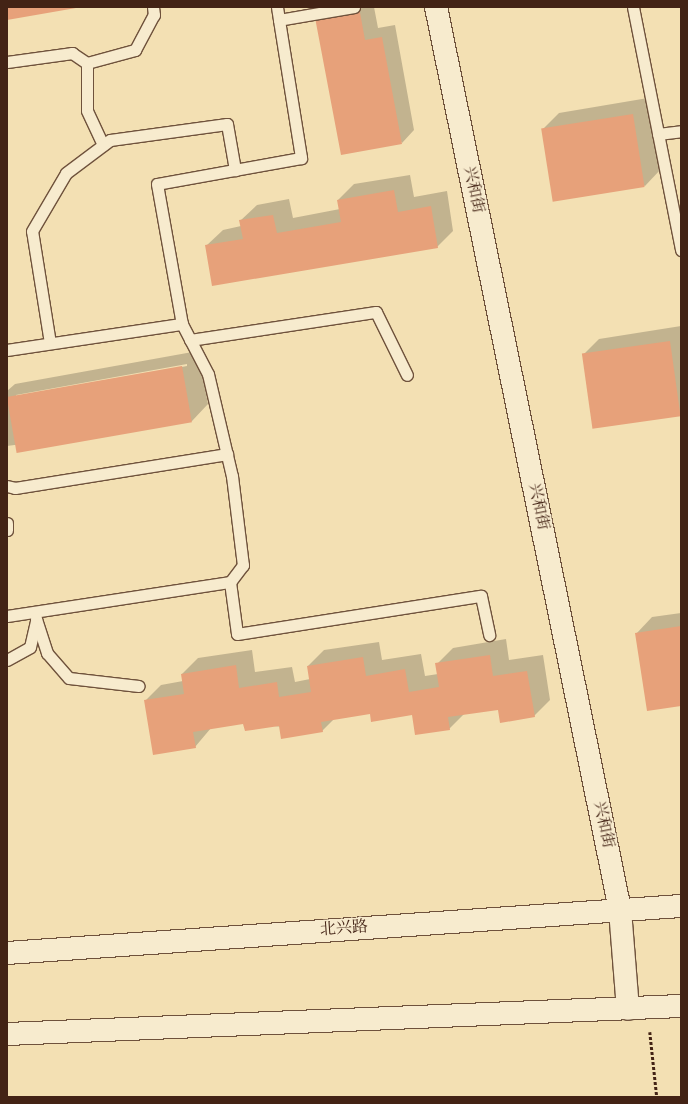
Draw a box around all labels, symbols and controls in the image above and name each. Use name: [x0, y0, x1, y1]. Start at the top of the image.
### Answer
street label: 兴和街: [459, 165, 487, 215]
street label: 兴和街: [524, 482, 552, 532]
street label: 兴和街: [589, 800, 617, 850]
street label: 北兴路: [319, 918, 369, 940]

